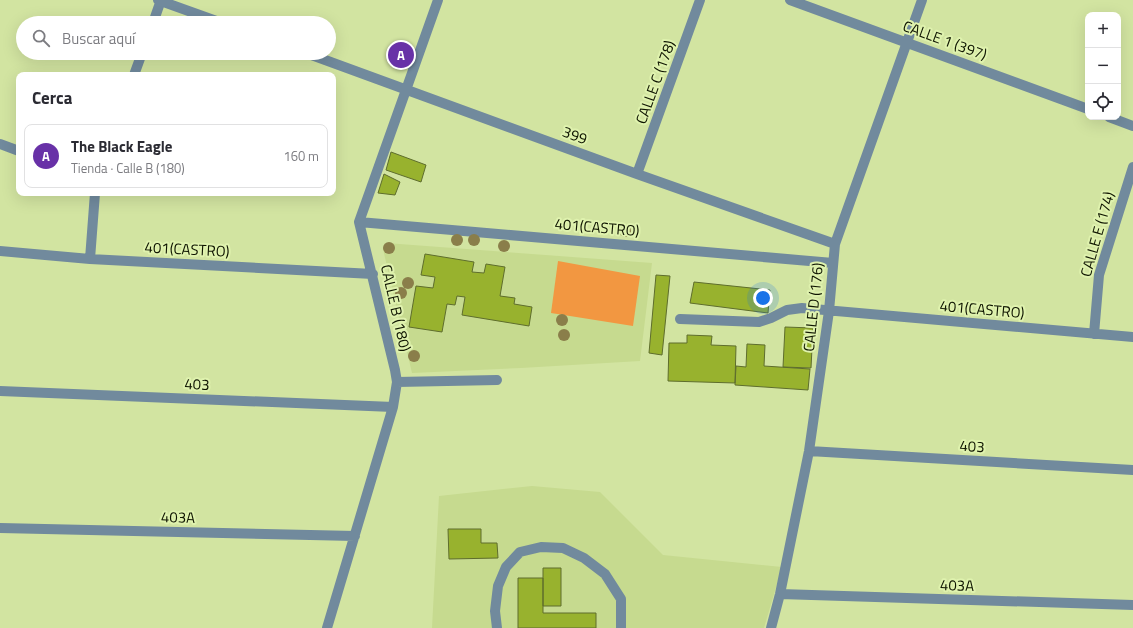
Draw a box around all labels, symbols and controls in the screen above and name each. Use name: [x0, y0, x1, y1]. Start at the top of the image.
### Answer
map controls: [1085, 12, 1121, 120]
button: +: [1085, 12, 1121, 48]
street label: CALLE 1 (397): [900, 14, 990, 66]
search box: [16, 16, 336, 60]
icon: search: [30, 27, 52, 49]
text: Buscar aquí: [62, 27, 135, 50]
street label: CALLE C (178): [629, 37, 681, 127]
pin: A: [388, 40, 414, 70]
button: −: [1085, 48, 1121, 84]
button: locate: [1085, 84, 1121, 120]
text: Cerca: [32, 85, 72, 111]
street label: 399: [559, 120, 591, 150]
text: The Black Eagle: [71, 135, 172, 158]
text: A: [42, 146, 50, 166]
text: 160 m: [283, 146, 319, 166]
text: Tienda · Calle B (180): [71, 158, 185, 178]
street label: CALLE E (174): [1074, 189, 1120, 279]
street label: 401(CASTRO): [554, 212, 640, 242]
street label: 401(CASTRO): [144, 235, 230, 263]
street label: CALLE D (176): [797, 261, 829, 353]
street label: CALLE B (180): [375, 262, 417, 354]
your location: [753, 288, 773, 308]
street label: 401(CASTRO): [939, 294, 1025, 324]
street label: 403: [184, 372, 210, 396]
street label: 403: [959, 434, 985, 458]
street label: 403A: [161, 505, 195, 529]
street label: 403A: [940, 573, 975, 597]

